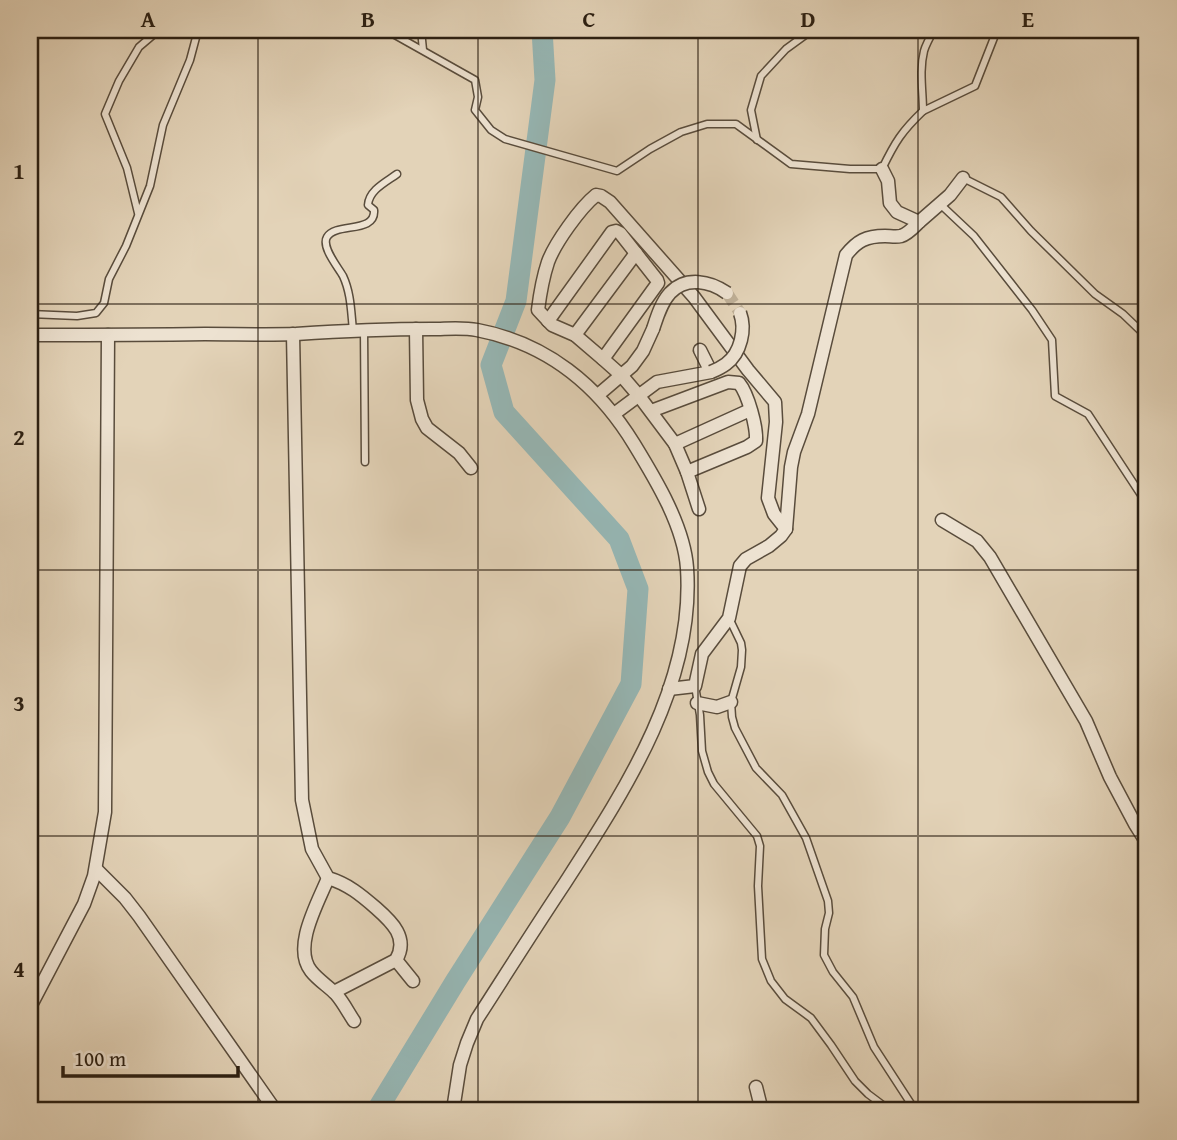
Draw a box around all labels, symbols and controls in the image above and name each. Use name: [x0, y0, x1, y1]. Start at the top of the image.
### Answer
text: A: [141, 2, 156, 35]
text: B: [361, 2, 375, 35]
text: C: [582, 2, 596, 35]
text: D: [801, 2, 816, 35]
text: E: [1022, 2, 1034, 35]
text: 1: [13, 154, 25, 187]
text: 2: [13, 420, 25, 453]
text: 3: [13, 686, 25, 719]
text: 4: [13, 952, 25, 985]
scale bar: [63, 1035, 238, 1079]
text: 100 m: [74, 1043, 126, 1074]

